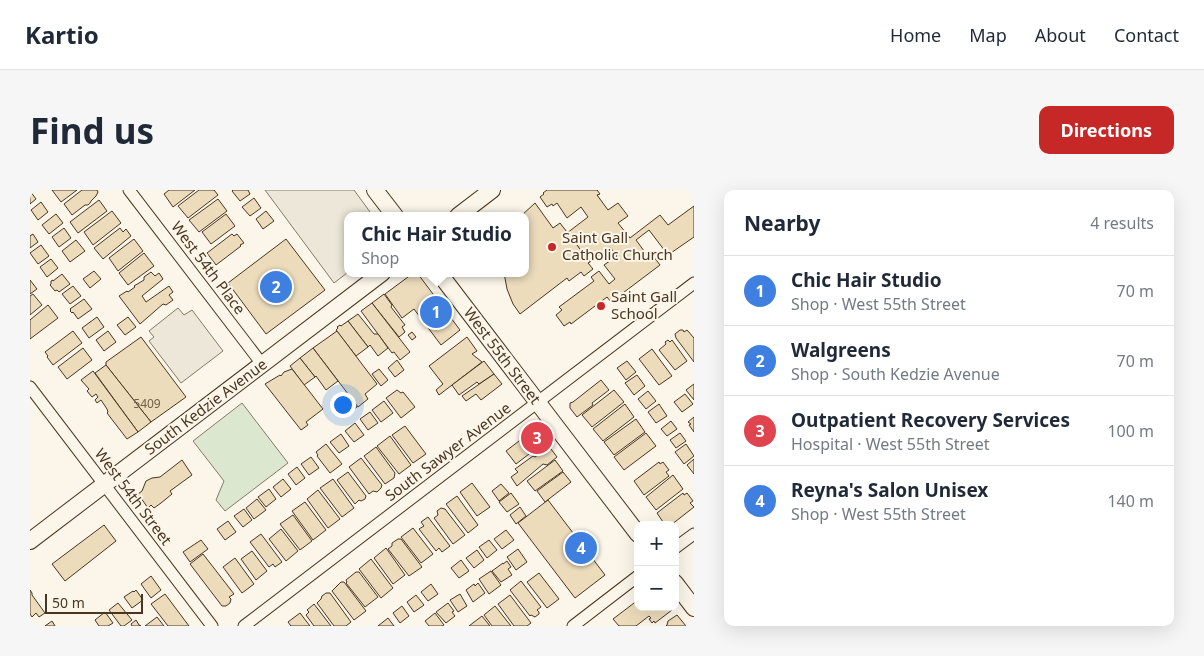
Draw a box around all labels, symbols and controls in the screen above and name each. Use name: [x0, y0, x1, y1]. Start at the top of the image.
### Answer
text: Kartio: [25, 18, 99, 51]
text: Home: [890, 23, 941, 47]
text: Map: [969, 23, 1007, 47]
text: About: [1035, 23, 1086, 47]
text: Contact: [1114, 23, 1179, 47]
button: Directions: [1039, 106, 1174, 154]
text: Find us: [30, 107, 154, 154]
text: Nearby: [744, 209, 820, 237]
popup: [344, 212, 529, 277]
text: 4 results: [1090, 212, 1154, 234]
street label: West 54th Place: [167, 217, 250, 318]
text: Chic Hair Studio: [361, 221, 512, 247]
place label: Saint Gall Catholic Church: [562, 227, 673, 264]
marker: Saint Gall Catholic Church: [546, 241, 558, 253]
text: Shop: [361, 247, 399, 269]
text: Chic Hair Studio: [791, 267, 942, 293]
pin: 2: [260, 268, 292, 306]
text: 1: [755, 280, 765, 302]
text: 70 m: [1117, 280, 1154, 302]
place label: Saint Gall School: [611, 286, 677, 323]
pin: 1: [420, 293, 452, 331]
text: Shop · West 55th Street: [791, 293, 966, 315]
marker: Saint Gall School: [595, 300, 607, 312]
street label: West 55th Street: [460, 303, 546, 408]
text: Walgreens: [791, 337, 891, 363]
text: 2: [755, 350, 765, 372]
text: 70 m: [1117, 350, 1154, 372]
street label: South Kedzie Avenue: [140, 354, 271, 459]
text: Shop · South Kedzie Avenue: [791, 363, 1000, 385]
your location: [330, 392, 356, 418]
house number: 5409: [133, 395, 161, 412]
street label: South Sawyer Avenue: [380, 397, 514, 505]
text: Outpatient Recovery Services: [791, 407, 1070, 433]
pin: 3: [521, 419, 553, 457]
text: 3: [755, 420, 765, 442]
text: 100 m: [1107, 420, 1154, 442]
text: Hospital · West 55th Street: [791, 433, 990, 455]
street label: West 54th Street: [91, 444, 177, 549]
text: Reyna's Salon Unisex: [791, 477, 988, 503]
text: 4: [755, 490, 765, 512]
text: 140 m: [1107, 490, 1154, 512]
text: Shop · West 55th Street: [791, 503, 966, 525]
map controls: [634, 521, 679, 611]
button: +: [634, 521, 679, 566]
pin: 4: [565, 529, 597, 567]
button: −: [634, 566, 679, 611]
scale bar: [45, 591, 142, 614]
text: 50 m: [52, 593, 85, 612]

